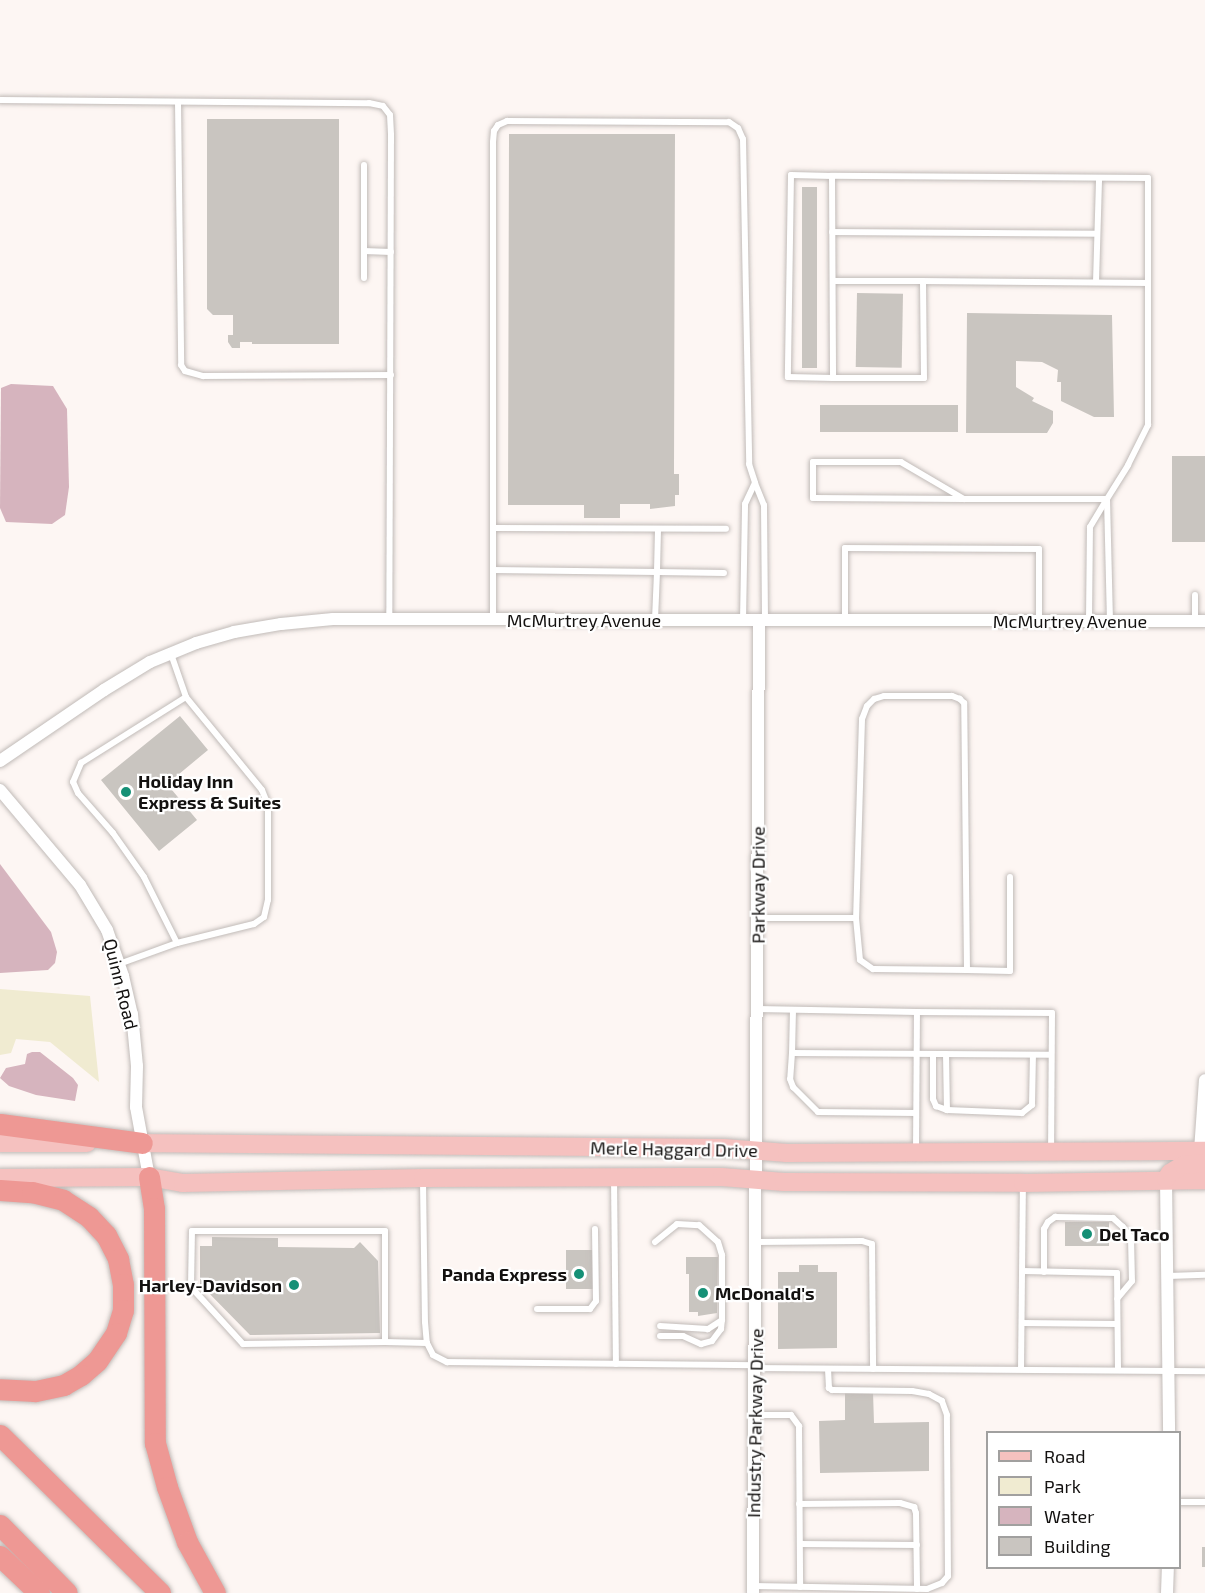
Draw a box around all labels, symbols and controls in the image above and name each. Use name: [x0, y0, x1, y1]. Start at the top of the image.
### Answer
street label: McMurtrey Avenue: [506, 609, 662, 631]
street label: McMurtrey Avenue: [992, 610, 1148, 632]
place label: Holiday Inn Express & Suites: [138, 771, 281, 814]
marker: Holiday Inn Express & Suites: [119, 785, 133, 799]
street label: Parkway Drive: [747, 826, 769, 944]
street label: Quinn Road: [99, 936, 143, 1032]
street label: Merle Haggard Drive: [590, 1137, 758, 1161]
place label: Del Taco: [1099, 1223, 1170, 1245]
marker: Del Taco: [1080, 1227, 1094, 1241]
place label: Panda Express: [442, 1263, 567, 1285]
marker: Panda Express: [572, 1267, 586, 1281]
place label: Harley-Davidson: [139, 1274, 282, 1296]
marker: Harley-Davidson: [287, 1278, 301, 1292]
place label: McDonald's: [715, 1282, 815, 1304]
marker: McDonald's: [696, 1286, 710, 1300]
street label: Industry Parkway Drive: [743, 1328, 767, 1518]
legend: [986, 1431, 1181, 1569]
text: Road: [1044, 1445, 1085, 1467]
text: Park: [1044, 1475, 1081, 1497]
text: Water: [1044, 1505, 1094, 1527]
text: Building: [1044, 1535, 1111, 1557]

